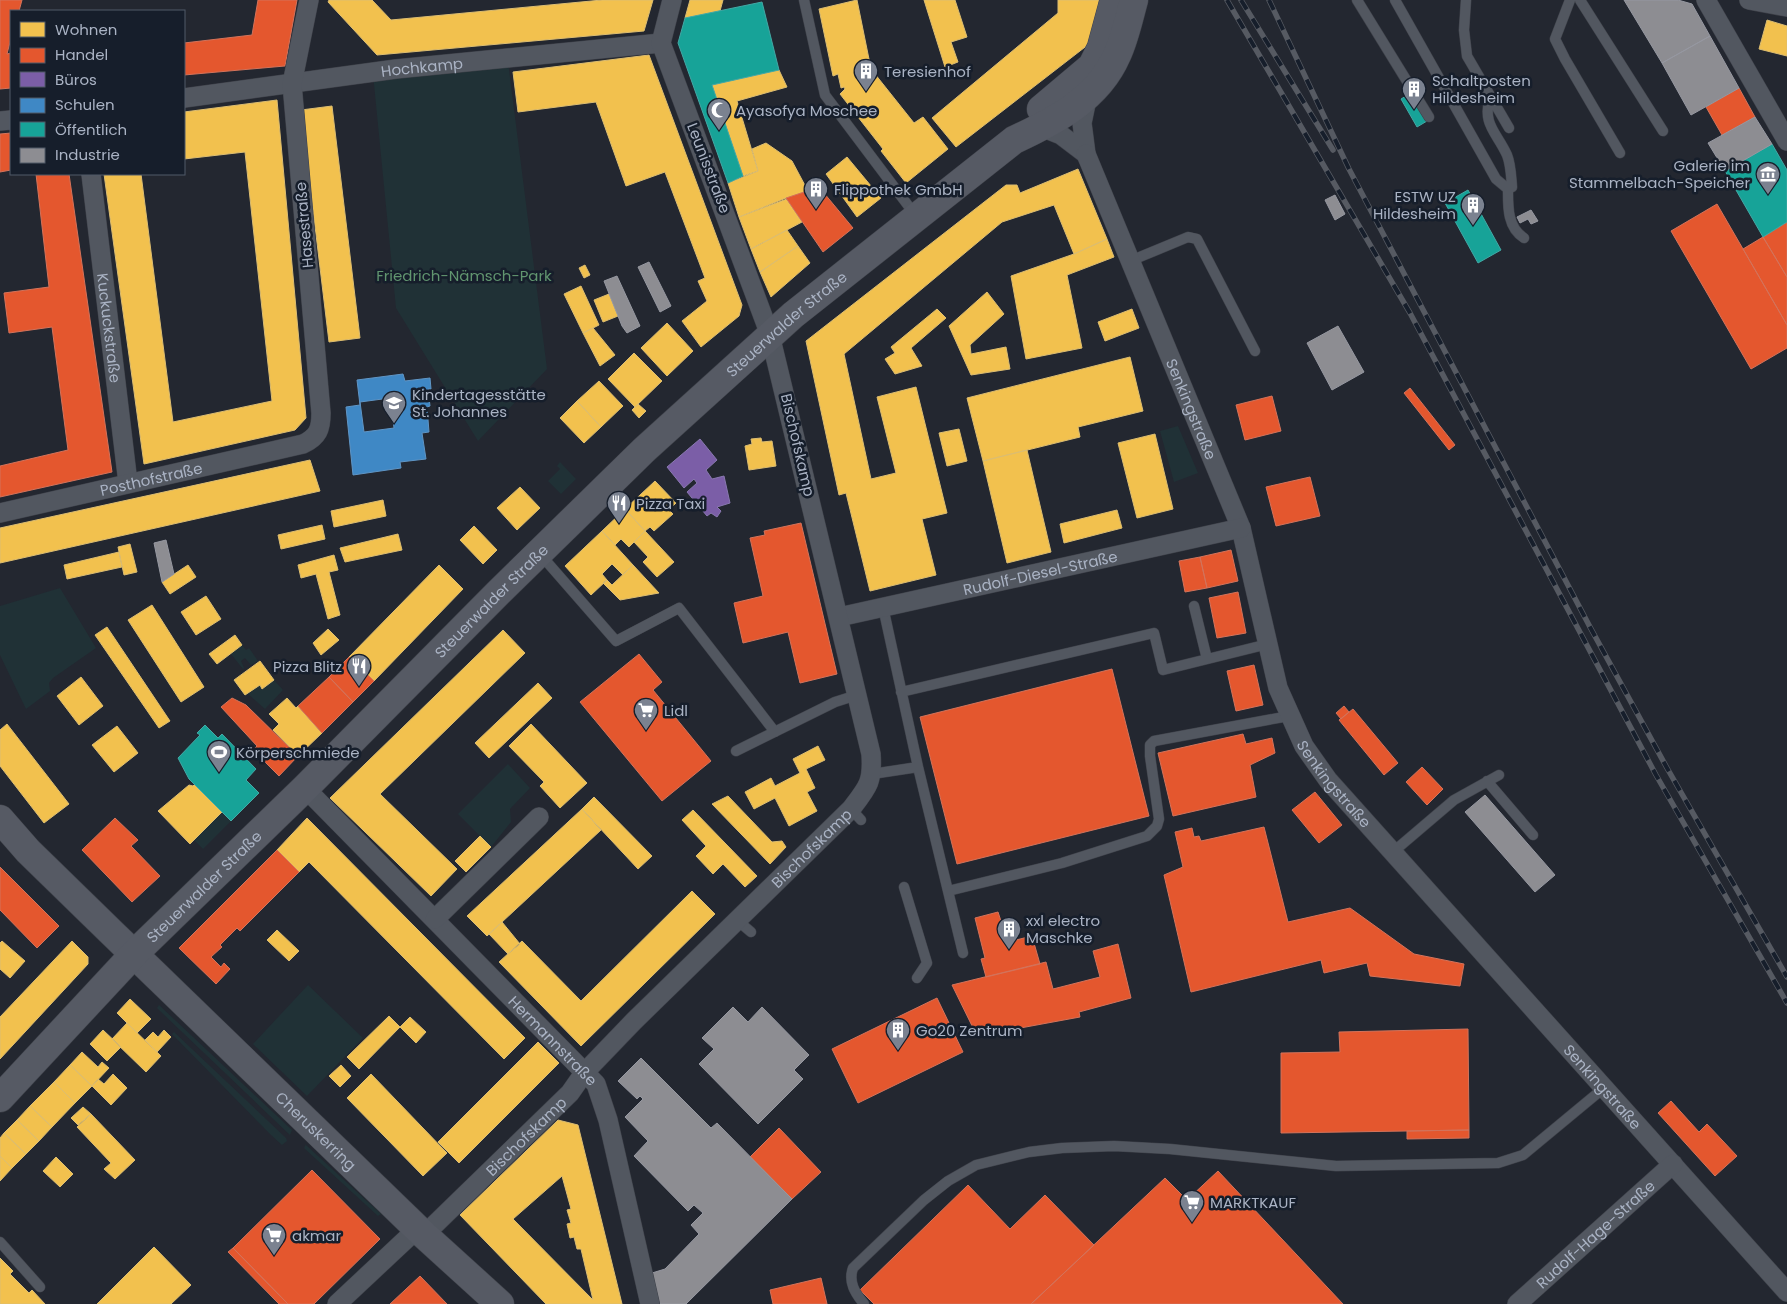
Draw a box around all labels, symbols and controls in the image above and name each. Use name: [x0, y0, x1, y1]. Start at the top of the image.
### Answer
legend: [10, 10, 185, 175]
text: Wohnen: [55, 19, 117, 40]
text: Handel: [55, 44, 108, 65]
street label: Hochkamp: [380, 52, 464, 81]
building icon: Teresienhof: [853, 58, 879, 92]
place label: Teresienhof: [884, 61, 971, 82]
text: Büros: [55, 69, 97, 90]
place label: Schaltposten Hildesheim: [1432, 70, 1531, 108]
building icon: Schaltposten Hildesheim: [1401, 76, 1427, 110]
text: Schulen: [55, 94, 115, 115]
mosque icon: Ayasofya Moschee: [706, 97, 732, 131]
place label: Ayasofya Moschee: [736, 100, 877, 121]
text: Öffentlich: [55, 119, 127, 140]
street label: Leunisstraße: [682, 120, 736, 216]
text: Industrie: [55, 144, 120, 165]
place label: Galerie im Stammelbach-Speicher: [1569, 155, 1750, 193]
museum icon: Galerie im Stammelbach-Speicher: [1755, 161, 1781, 195]
building icon: Flippothek GmbH: [803, 176, 829, 210]
place label: Flippothek GmbH: [834, 179, 963, 200]
street label: Hasestraße: [290, 181, 318, 269]
place label: ESTW UZ Hildesheim: [1373, 186, 1456, 224]
building icon: ESTW UZ Hildesheim: [1460, 192, 1486, 226]
park label: Friedrich-Nämsch-Park: [376, 265, 552, 286]
street label: Steuerwalder Straße: [721, 266, 851, 381]
street label: Kuckuckstraße: [92, 272, 126, 384]
street label: Senkingstraße: [1161, 355, 1222, 463]
place label: Kindertagesstätte St. Johannes: [412, 384, 546, 422]
school or university icon: Kindertagesstätte St. Johannes: [381, 390, 407, 424]
street label: Bischofskamp: [776, 391, 820, 499]
street label: Posthofstraße: [98, 457, 204, 500]
restaurant icon: Pizza Taxi: [606, 490, 632, 524]
place label: Pizza Taxi: [636, 493, 705, 514]
street label: Steuerwalder Straße: [429, 539, 553, 662]
street label: Rudolf-Diesel-Straße: [961, 545, 1119, 600]
restaurant icon: Pizza Blitz: [346, 653, 372, 687]
place label: Pizza Blitz: [273, 656, 342, 677]
supermarket icon: Lidl: [633, 697, 659, 731]
place label: Lidl: [664, 700, 688, 721]
street label: Senkingstraße: [1292, 737, 1376, 832]
sports icon: Körperschmiede: [206, 739, 232, 773]
place label: Körperschmiede: [236, 742, 360, 763]
street label: Bischofskamp: [766, 804, 856, 892]
street label: Steuerwalder Straße: [142, 825, 266, 947]
place label: xxl electro Maschke: [1026, 910, 1100, 948]
building icon: xxl electro Maschke: [996, 916, 1022, 950]
street label: Hermannstraße: [504, 991, 602, 1090]
building icon: Go20 Zentrum: [885, 1017, 911, 1051]
place label: Go20 Zentrum: [916, 1020, 1022, 1041]
street label: Senkingstraße: [1559, 1040, 1647, 1134]
street label: Cheruskerring: [271, 1086, 361, 1175]
street label: Bischofskamp: [481, 1092, 571, 1180]
street label: Rudolf-Hage-Straße: [1531, 1175, 1659, 1293]
supermarket icon: MARKTKAUF: [1179, 1189, 1205, 1223]
place label: MARKTKAUF: [1210, 1192, 1296, 1213]
supermarket icon: akmar: [261, 1222, 287, 1256]
place label: akmar: [292, 1225, 341, 1246]

